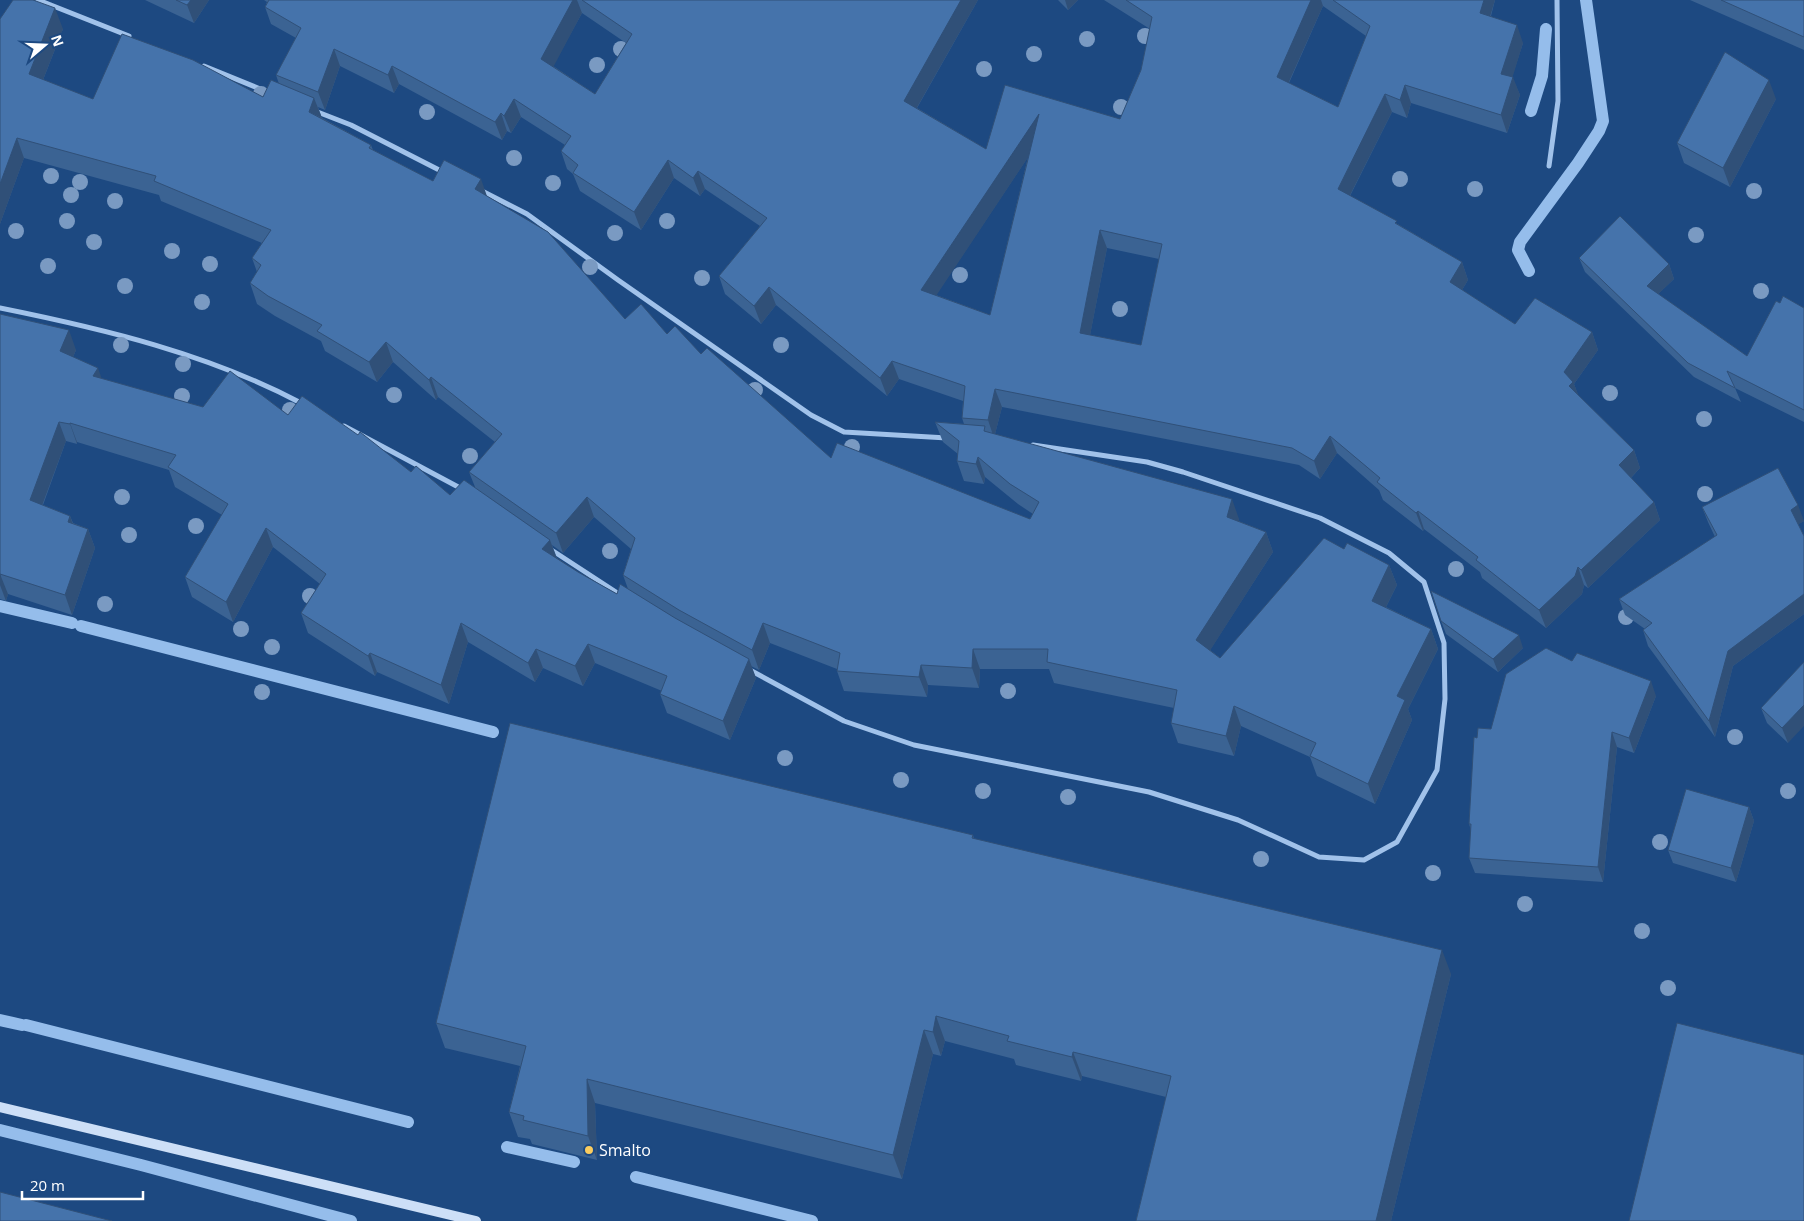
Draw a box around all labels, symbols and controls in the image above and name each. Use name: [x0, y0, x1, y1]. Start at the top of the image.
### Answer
north arrow: [20, 20, 70, 70]
text: N: [47, 32, 69, 49]
place label: Smalto: [599, 1139, 651, 1161]
marker: Smalto: [583, 1144, 595, 1156]
scale bar: [22, 1168, 144, 1200]
text: 20 m: [30, 1175, 65, 1195]

